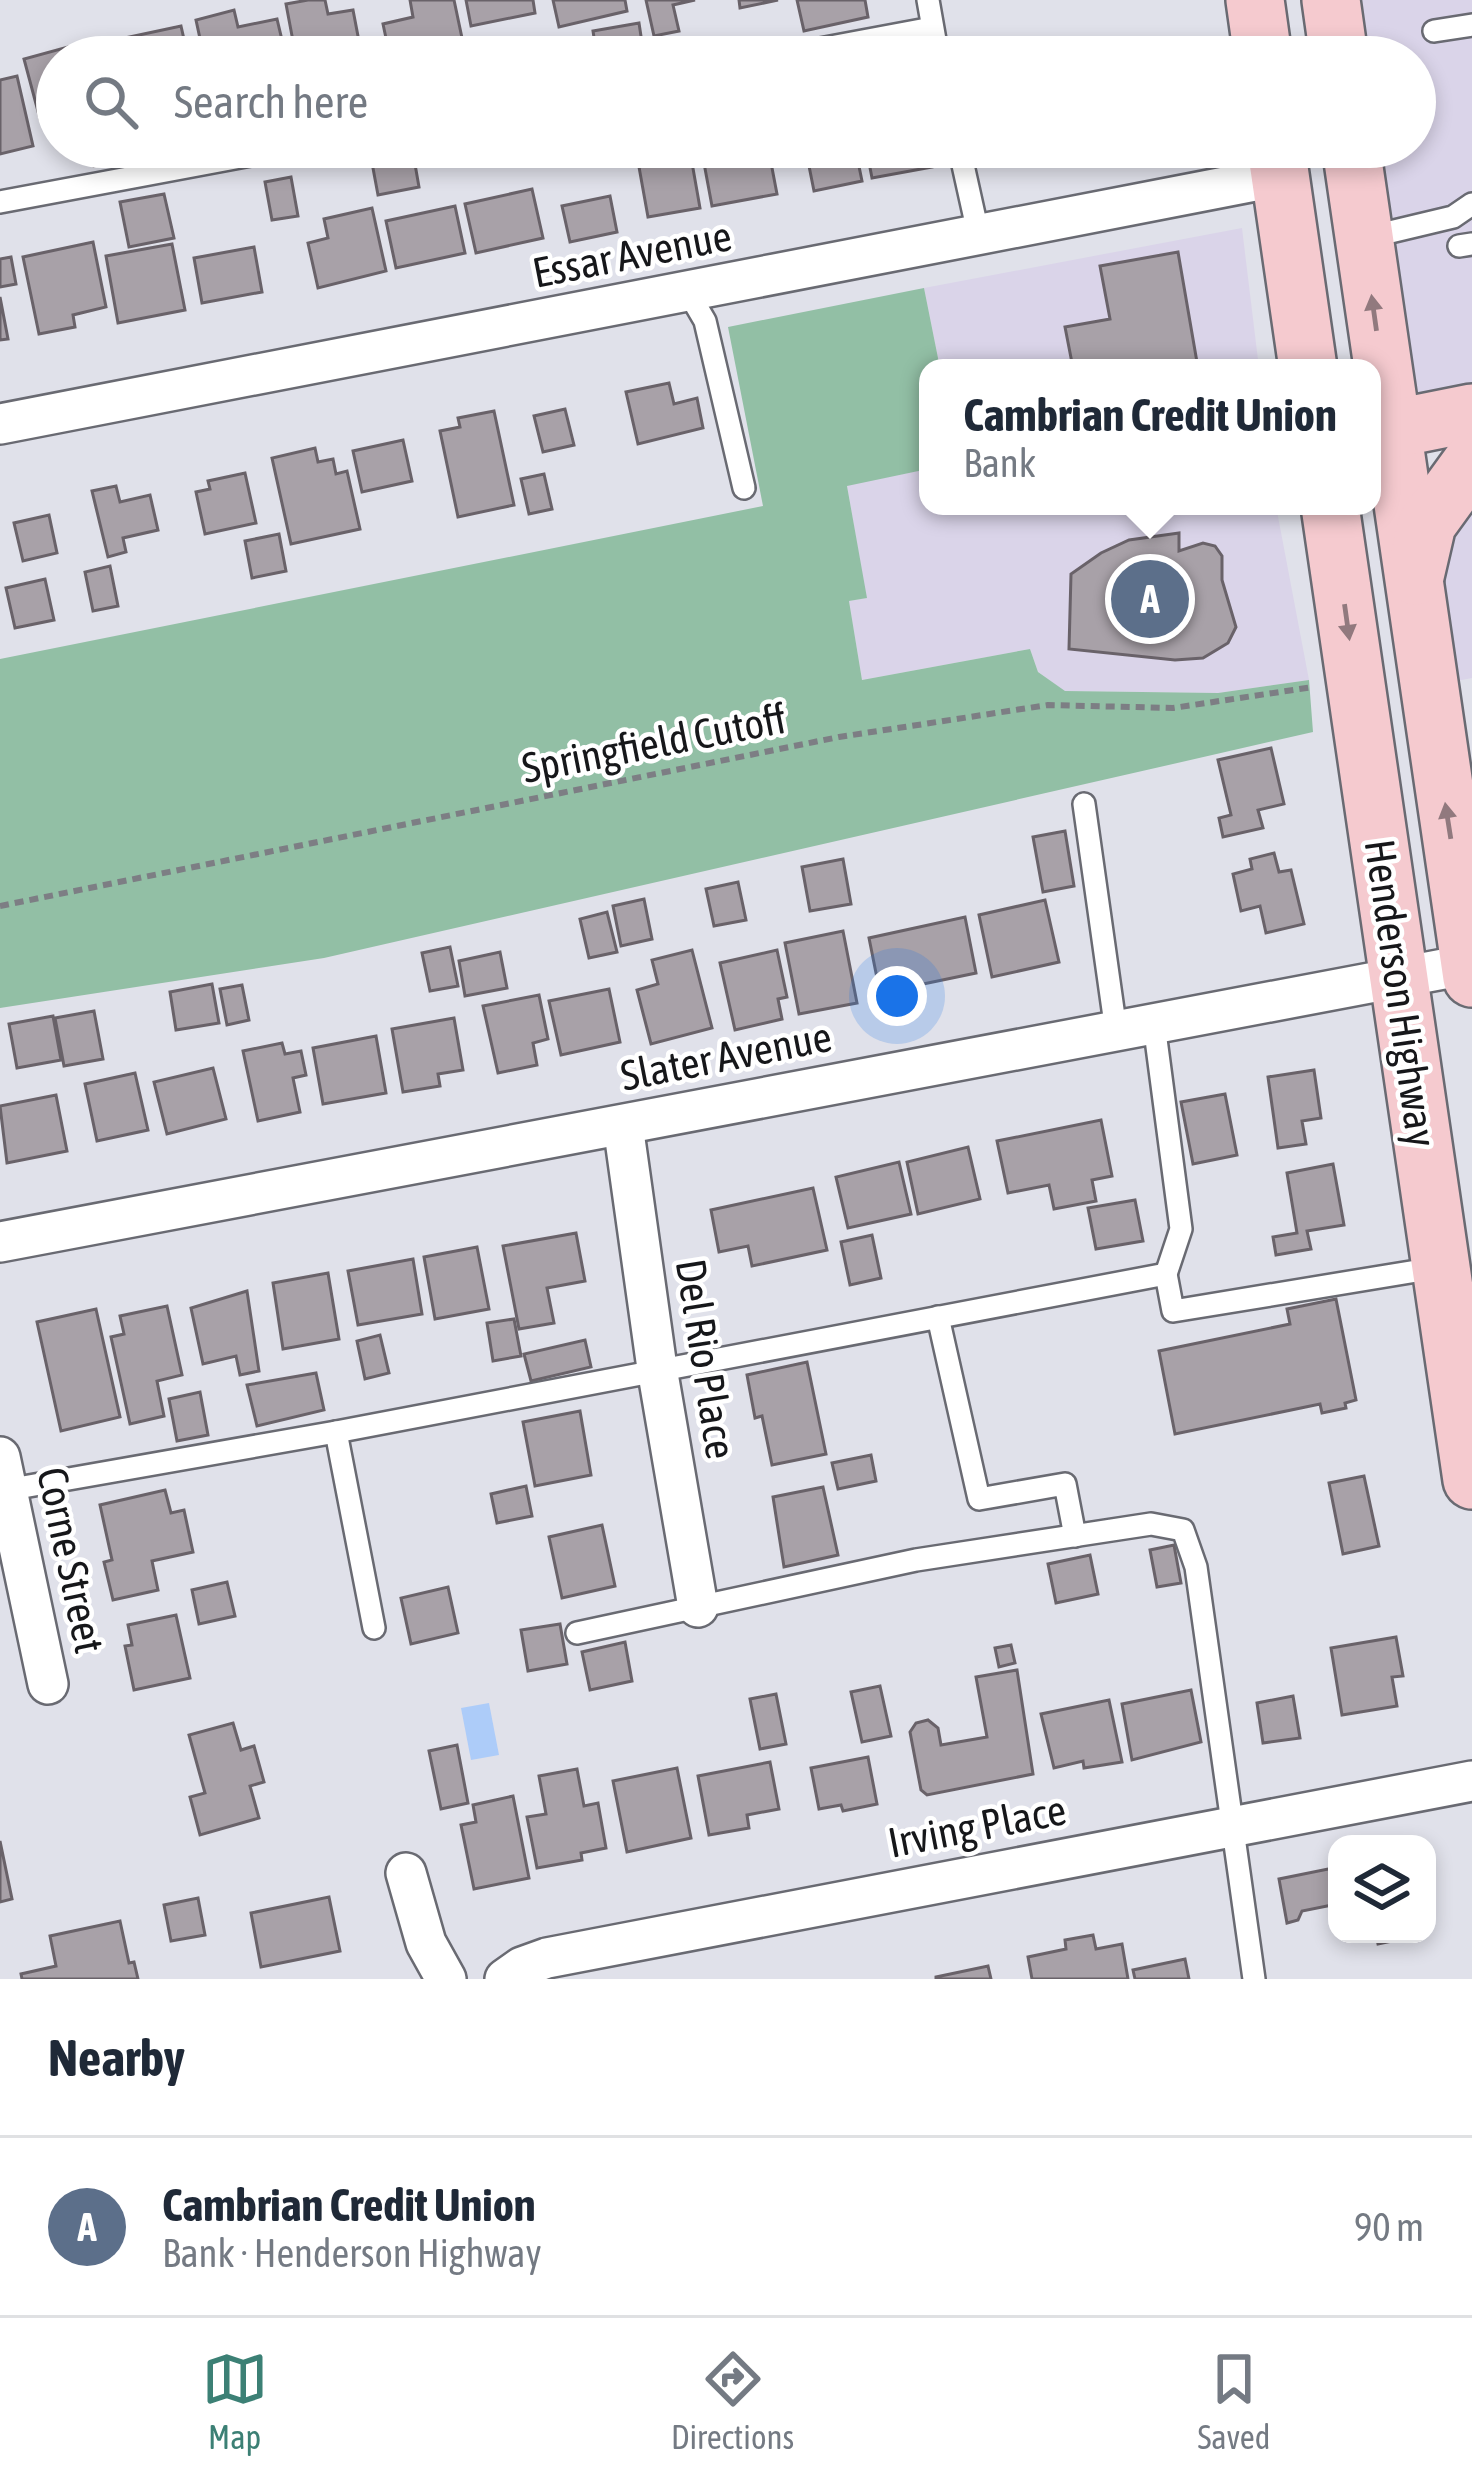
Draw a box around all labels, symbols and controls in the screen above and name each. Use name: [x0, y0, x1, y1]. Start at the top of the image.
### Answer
search box: [36, 36, 1436, 168]
icon: search: [78, 69, 144, 135]
text: Search here: [174, 76, 368, 128]
street label: Essar Avenue: [529, 211, 735, 297]
one-way arrow: [1364, 294, 1383, 331]
popup: [919, 359, 1381, 515]
text: Cambrian Credit Union: [963, 389, 1337, 441]
text: Bank: [963, 441, 1036, 485]
pin: A: [1111, 554, 1189, 644]
one-way arrow: [1338, 604, 1357, 641]
street label: Springfield Cutoff: [518, 694, 790, 792]
one-way arrow: [1438, 802, 1457, 839]
street label: Henderson Highway: [1356, 836, 1446, 1150]
your location: [867, 966, 927, 1026]
street label: Slater Avenue: [617, 1012, 835, 1100]
street label: Del Rio Place: [667, 1256, 745, 1462]
street label: Corne Street: [28, 1463, 114, 1657]
street label: Irving Place: [884, 1785, 1070, 1867]
map controls: [1328, 1835, 1436, 1943]
button: layers: [1328, 1835, 1436, 1943]
text: Nearby: [48, 2028, 185, 2087]
text: Cambrian Credit Union: [162, 2179, 536, 2231]
text: A: [77, 2205, 97, 2249]
text: 90 m: [1354, 2205, 1424, 2249]
text: Bank · Henderson Highway: [162, 2231, 541, 2275]
tab: Map: [202, 2346, 268, 2456]
tab: Directions: [671, 2346, 794, 2456]
tab: Saved: [1197, 2346, 1270, 2456]

